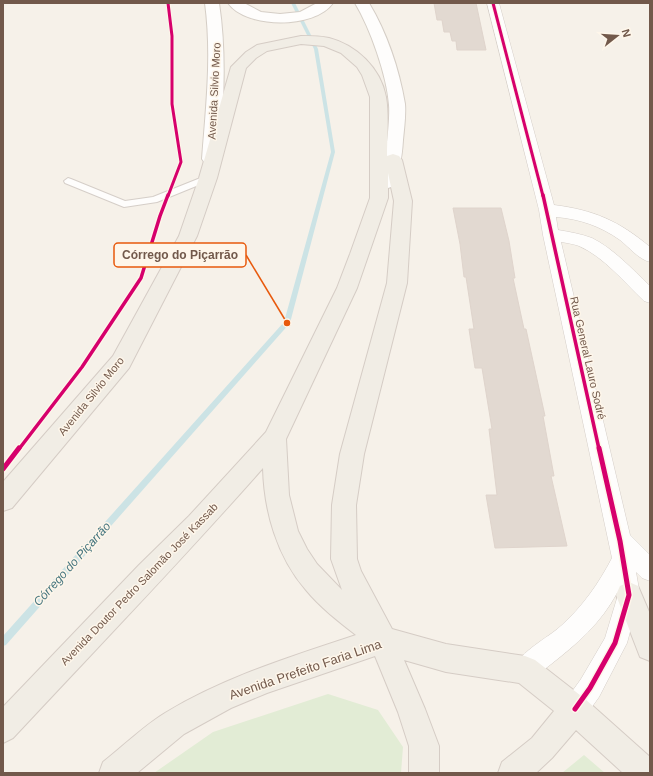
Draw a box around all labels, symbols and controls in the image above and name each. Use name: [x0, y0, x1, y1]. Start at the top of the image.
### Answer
north arrow: [597, 16, 637, 56]
text: N: [620, 28, 633, 39]
street label: Avenida Silvio Moro: [205, 42, 223, 140]
callout: Córrego do Piçarrão: [114, 243, 246, 267]
text: Córrego do Piçarrão: [122, 248, 238, 262]
street label: Rua General Lauro Sodré: [568, 295, 608, 421]
street label: Avenida Silvio Moro: [56, 355, 126, 437]
street label: Avenida Doutor Pedro Salomão José Kassab: [58, 501, 220, 667]
water label: Córrego do Piçarrão: [31, 519, 114, 609]
street label: Avenida Prefeito Faria Lima: [227, 636, 384, 703]

